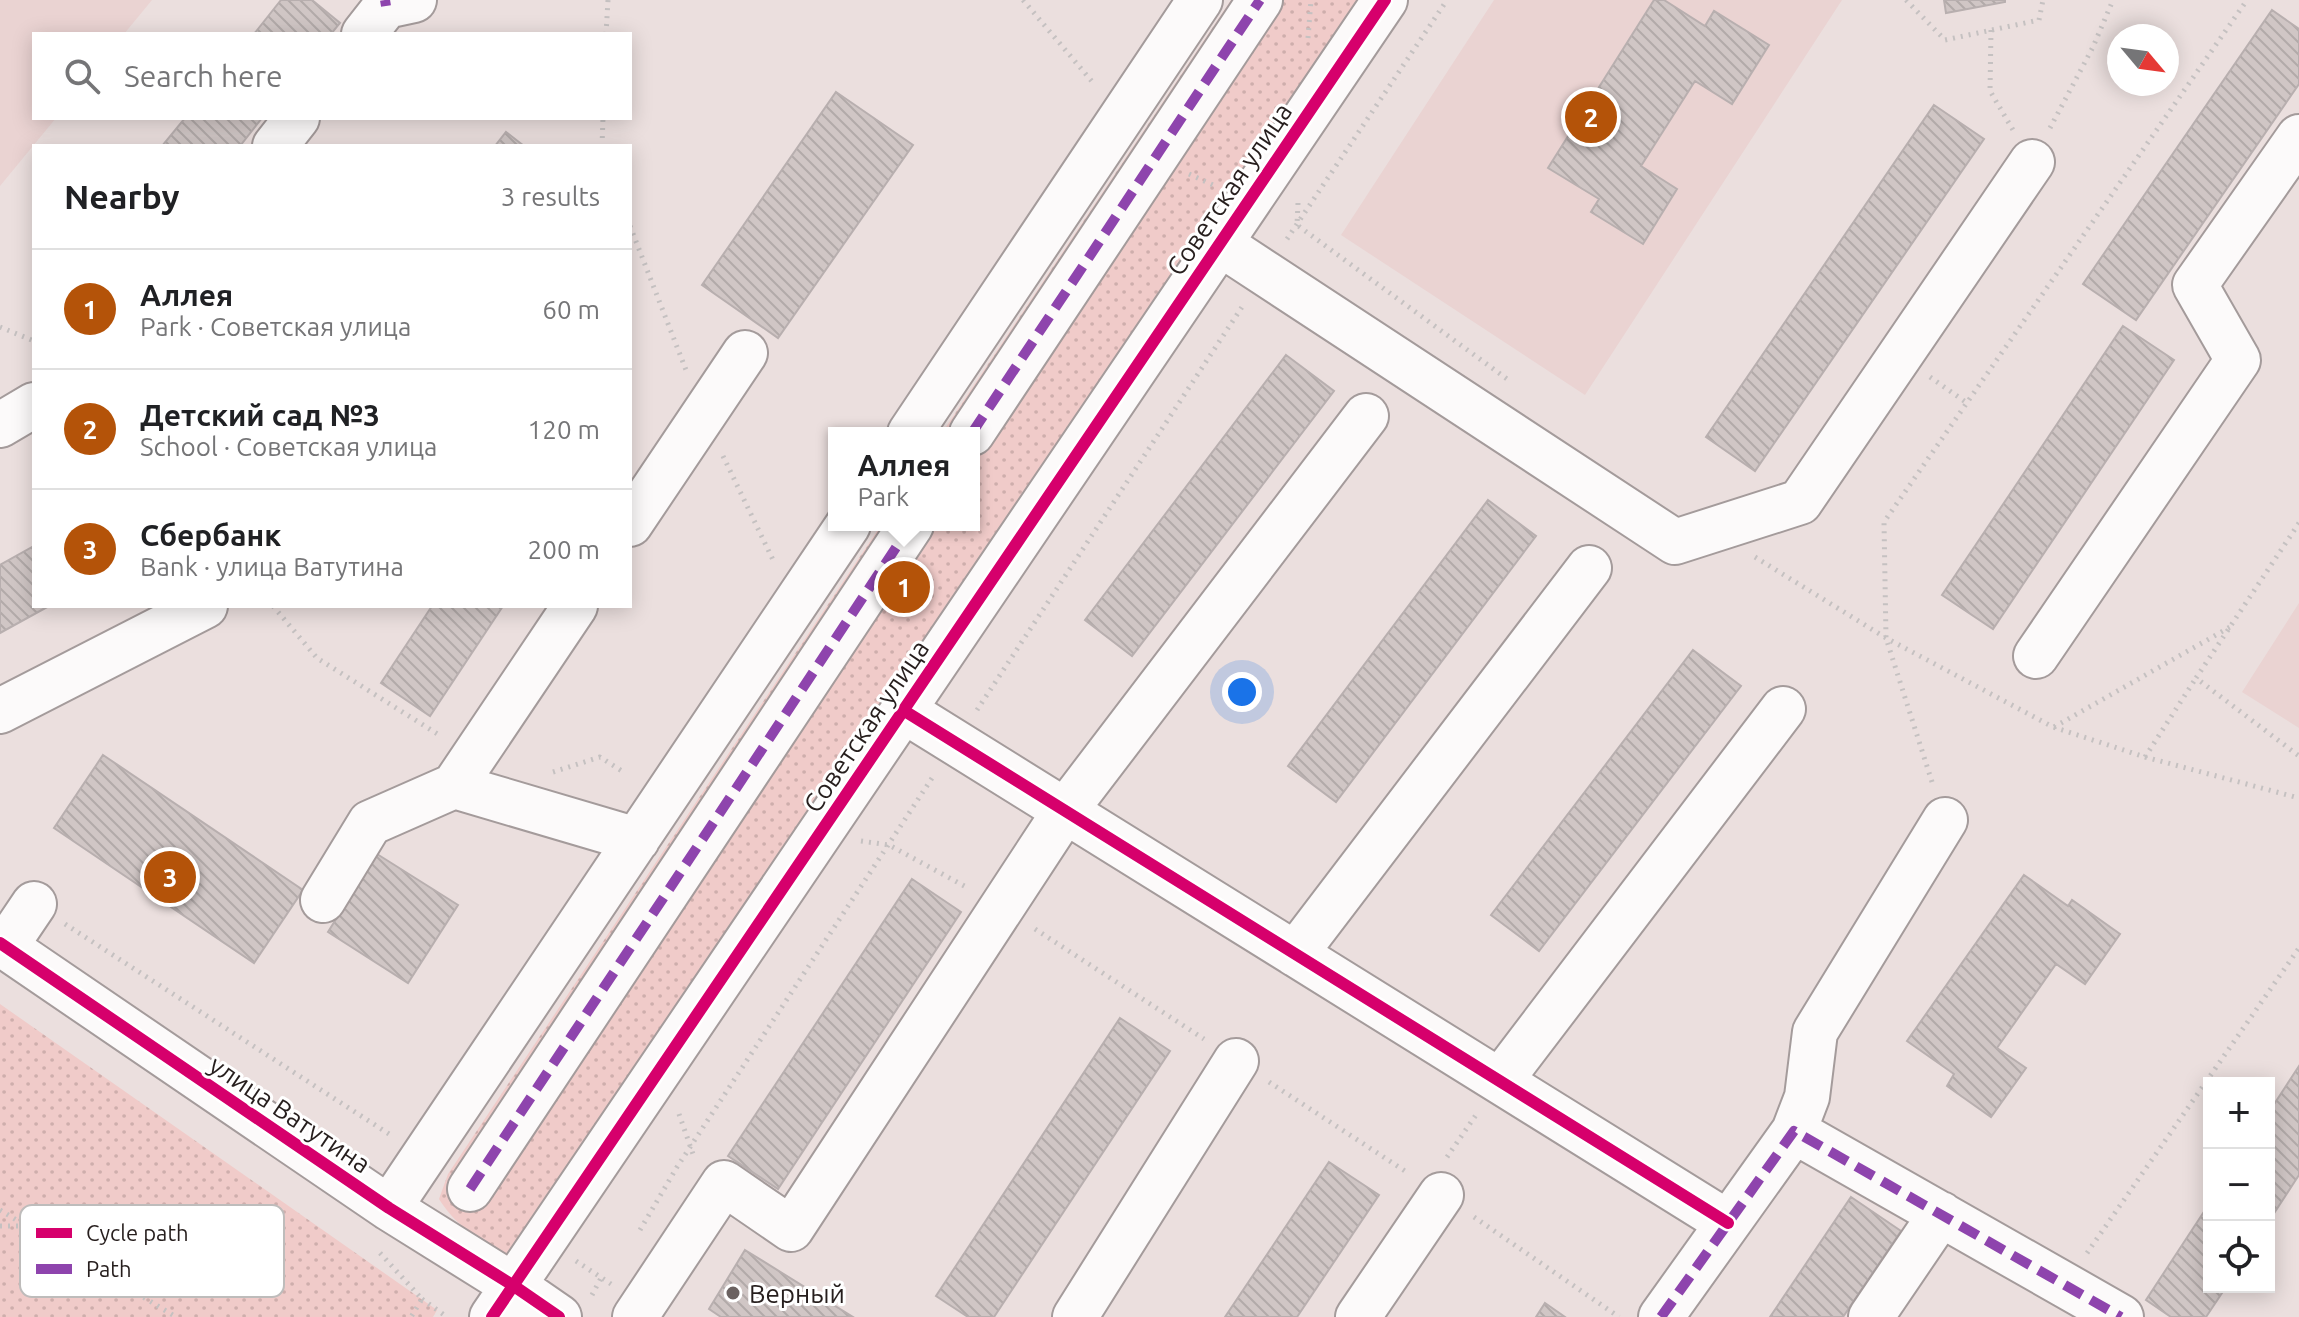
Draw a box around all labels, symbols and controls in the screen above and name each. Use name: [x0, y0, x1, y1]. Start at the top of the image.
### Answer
north arrow: [2107, 24, 2179, 96]
search box: [32, 32, 632, 120]
icon: search: [60, 54, 104, 98]
text: Search here: [124, 59, 283, 93]
pin: 2: [1565, 87, 1617, 147]
street label: Советская улица: [1161, 97, 1297, 281]
text: Nearby: [64, 177, 179, 215]
text: 3 results: [501, 182, 600, 211]
text: Аллея: [140, 278, 233, 312]
text: 1: [83, 295, 97, 324]
text: 60 m: [542, 295, 600, 324]
text: Park · Советская улица: [140, 312, 411, 341]
text: Детский сад №3: [140, 398, 380, 432]
text: 2: [83, 415, 97, 444]
text: 120 m: [528, 415, 600, 444]
popup: [828, 427, 980, 531]
text: School · Советская улица: [140, 432, 437, 461]
text: Аллея: [857, 448, 951, 482]
text: Park: [857, 482, 909, 511]
text: Сбербанк: [140, 518, 281, 552]
text: 3: [83, 535, 97, 564]
text: 200 m: [528, 535, 600, 564]
text: Bank · улица Ватутина: [140, 552, 404, 581]
pin: 1: [878, 557, 930, 617]
street label: Советская улица: [798, 634, 934, 818]
your location: [1222, 672, 1262, 712]
pin: 3: [144, 847, 196, 907]
street label: улица Ватутина: [204, 1050, 376, 1178]
map controls: [2203, 1077, 2275, 1293]
button: +: [2203, 1077, 2275, 1149]
button: −: [2203, 1149, 2275, 1221]
legend: [20, 1205, 284, 1297]
text: Cycle path: [86, 1220, 189, 1245]
button: locate: [2203, 1221, 2275, 1293]
text: Path: [86, 1256, 131, 1281]
place label: Верный: [749, 1279, 845, 1308]
marker: Верный: [724, 1284, 742, 1302]

